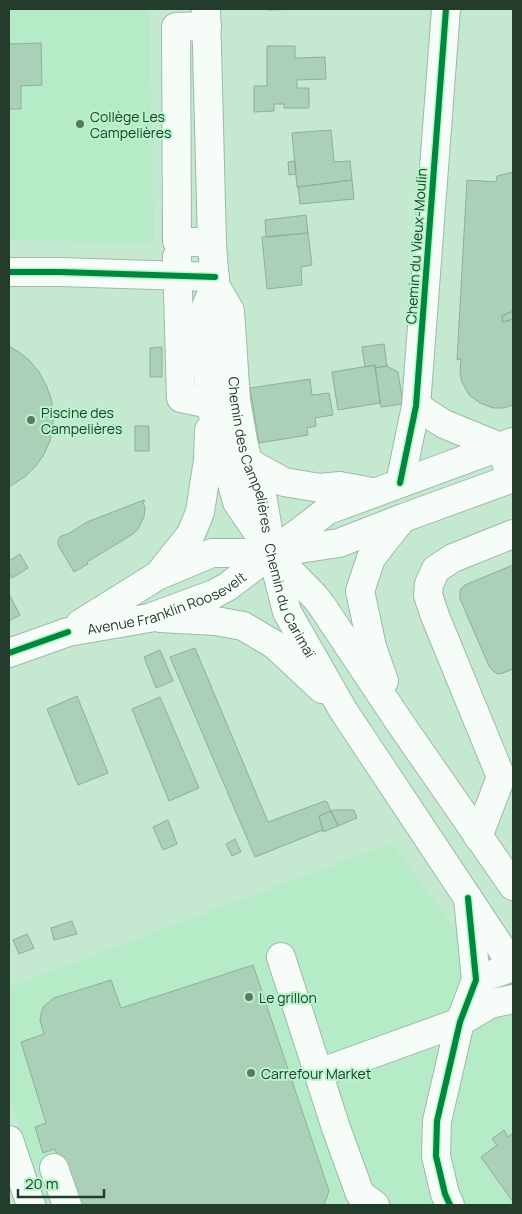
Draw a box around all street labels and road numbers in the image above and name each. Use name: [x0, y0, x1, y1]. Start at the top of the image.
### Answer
street label: Chemin du Vieux-Moulin: [401, 167, 431, 325]
street label: Chemin des Campelières: [225, 376, 278, 534]
street label: Chemin du Carimaï: [261, 542, 321, 661]
street label: Avenue Franklin Roosevelt: [86, 566, 250, 638]

